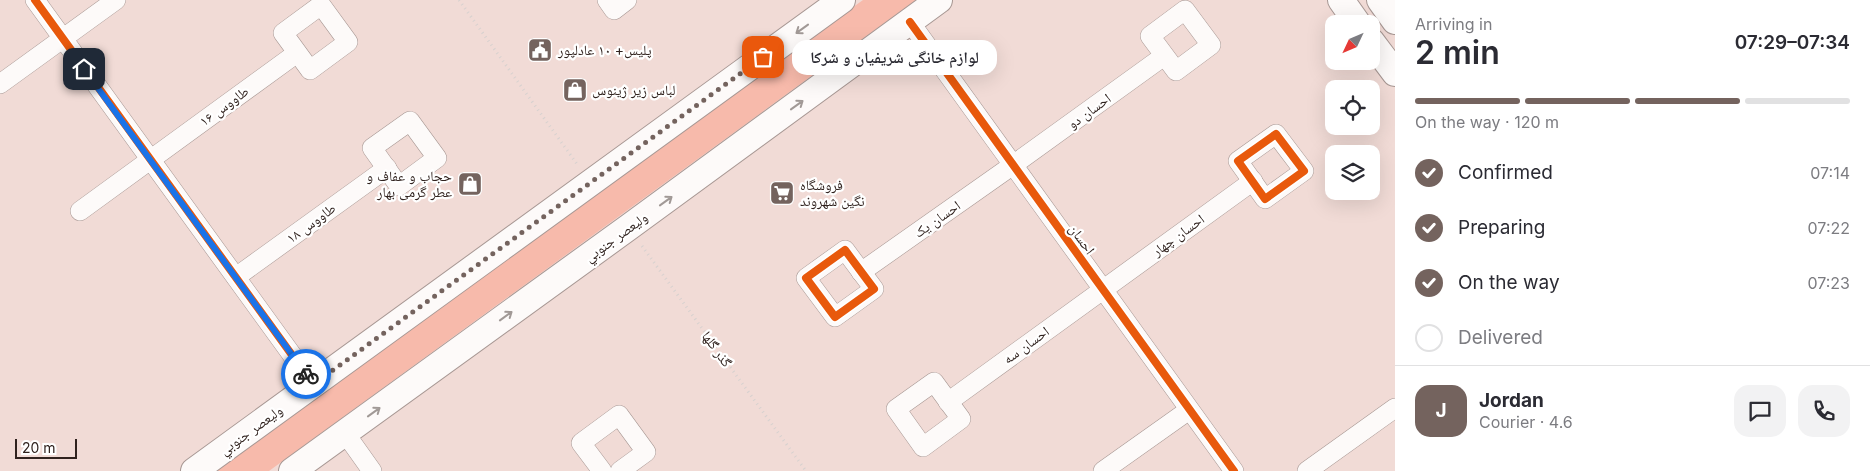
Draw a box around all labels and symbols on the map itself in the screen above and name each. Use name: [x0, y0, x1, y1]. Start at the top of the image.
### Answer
north arrow: [1325, 15, 1380, 70]
one-way arrow: [795, 24, 809, 34]
pin: [742, 36, 784, 78]
public building icon: پلیس+ ۱۰ عادلپور: [527, 37, 553, 63]
callout: لوازم خانگی شریفیان و شرکا: [793, 40, 998, 74]
place label: پلیس+ ۱۰ عادلپور: [557, 41, 652, 59]
pin: [63, 48, 105, 90]
shop icon: لباس زیر ژینوس: [562, 77, 588, 103]
place label: لباس زیر ژینوس: [592, 81, 676, 99]
street label: طاووس ۱۶: [196, 82, 252, 130]
street label: احسان دو: [1064, 89, 1114, 133]
one-way arrow: [790, 99, 803, 110]
place label: حجاب و عفاف و عطر گرمی بهار: [367, 167, 452, 201]
shop icon: حجاب و عفاف و عطر گرمی بهار: [457, 171, 483, 197]
place label: فروشگاه نگین شهروند: [800, 176, 865, 210]
supermarket icon: فروشگاه نگین شهروند: [769, 180, 795, 206]
one-way arrow: [658, 195, 672, 206]
street label: احسان یک: [910, 196, 964, 242]
street label: طاووس ۱۸: [283, 199, 339, 247]
street label: وليعصر جنوبي: [581, 208, 653, 268]
street label: احسان چهار: [1147, 210, 1208, 261]
street label: احسان: [1065, 220, 1099, 258]
one-way arrow: [499, 311, 512, 322]
street label: احسان سه: [999, 322, 1053, 368]
street label: گذر گلها: [698, 328, 736, 371]
courier: [281, 349, 331, 399]
street label: وليعصر جنوبي: [216, 401, 288, 461]
one-way arrow: [367, 407, 381, 417]
scale bar: [15, 436, 78, 459]

